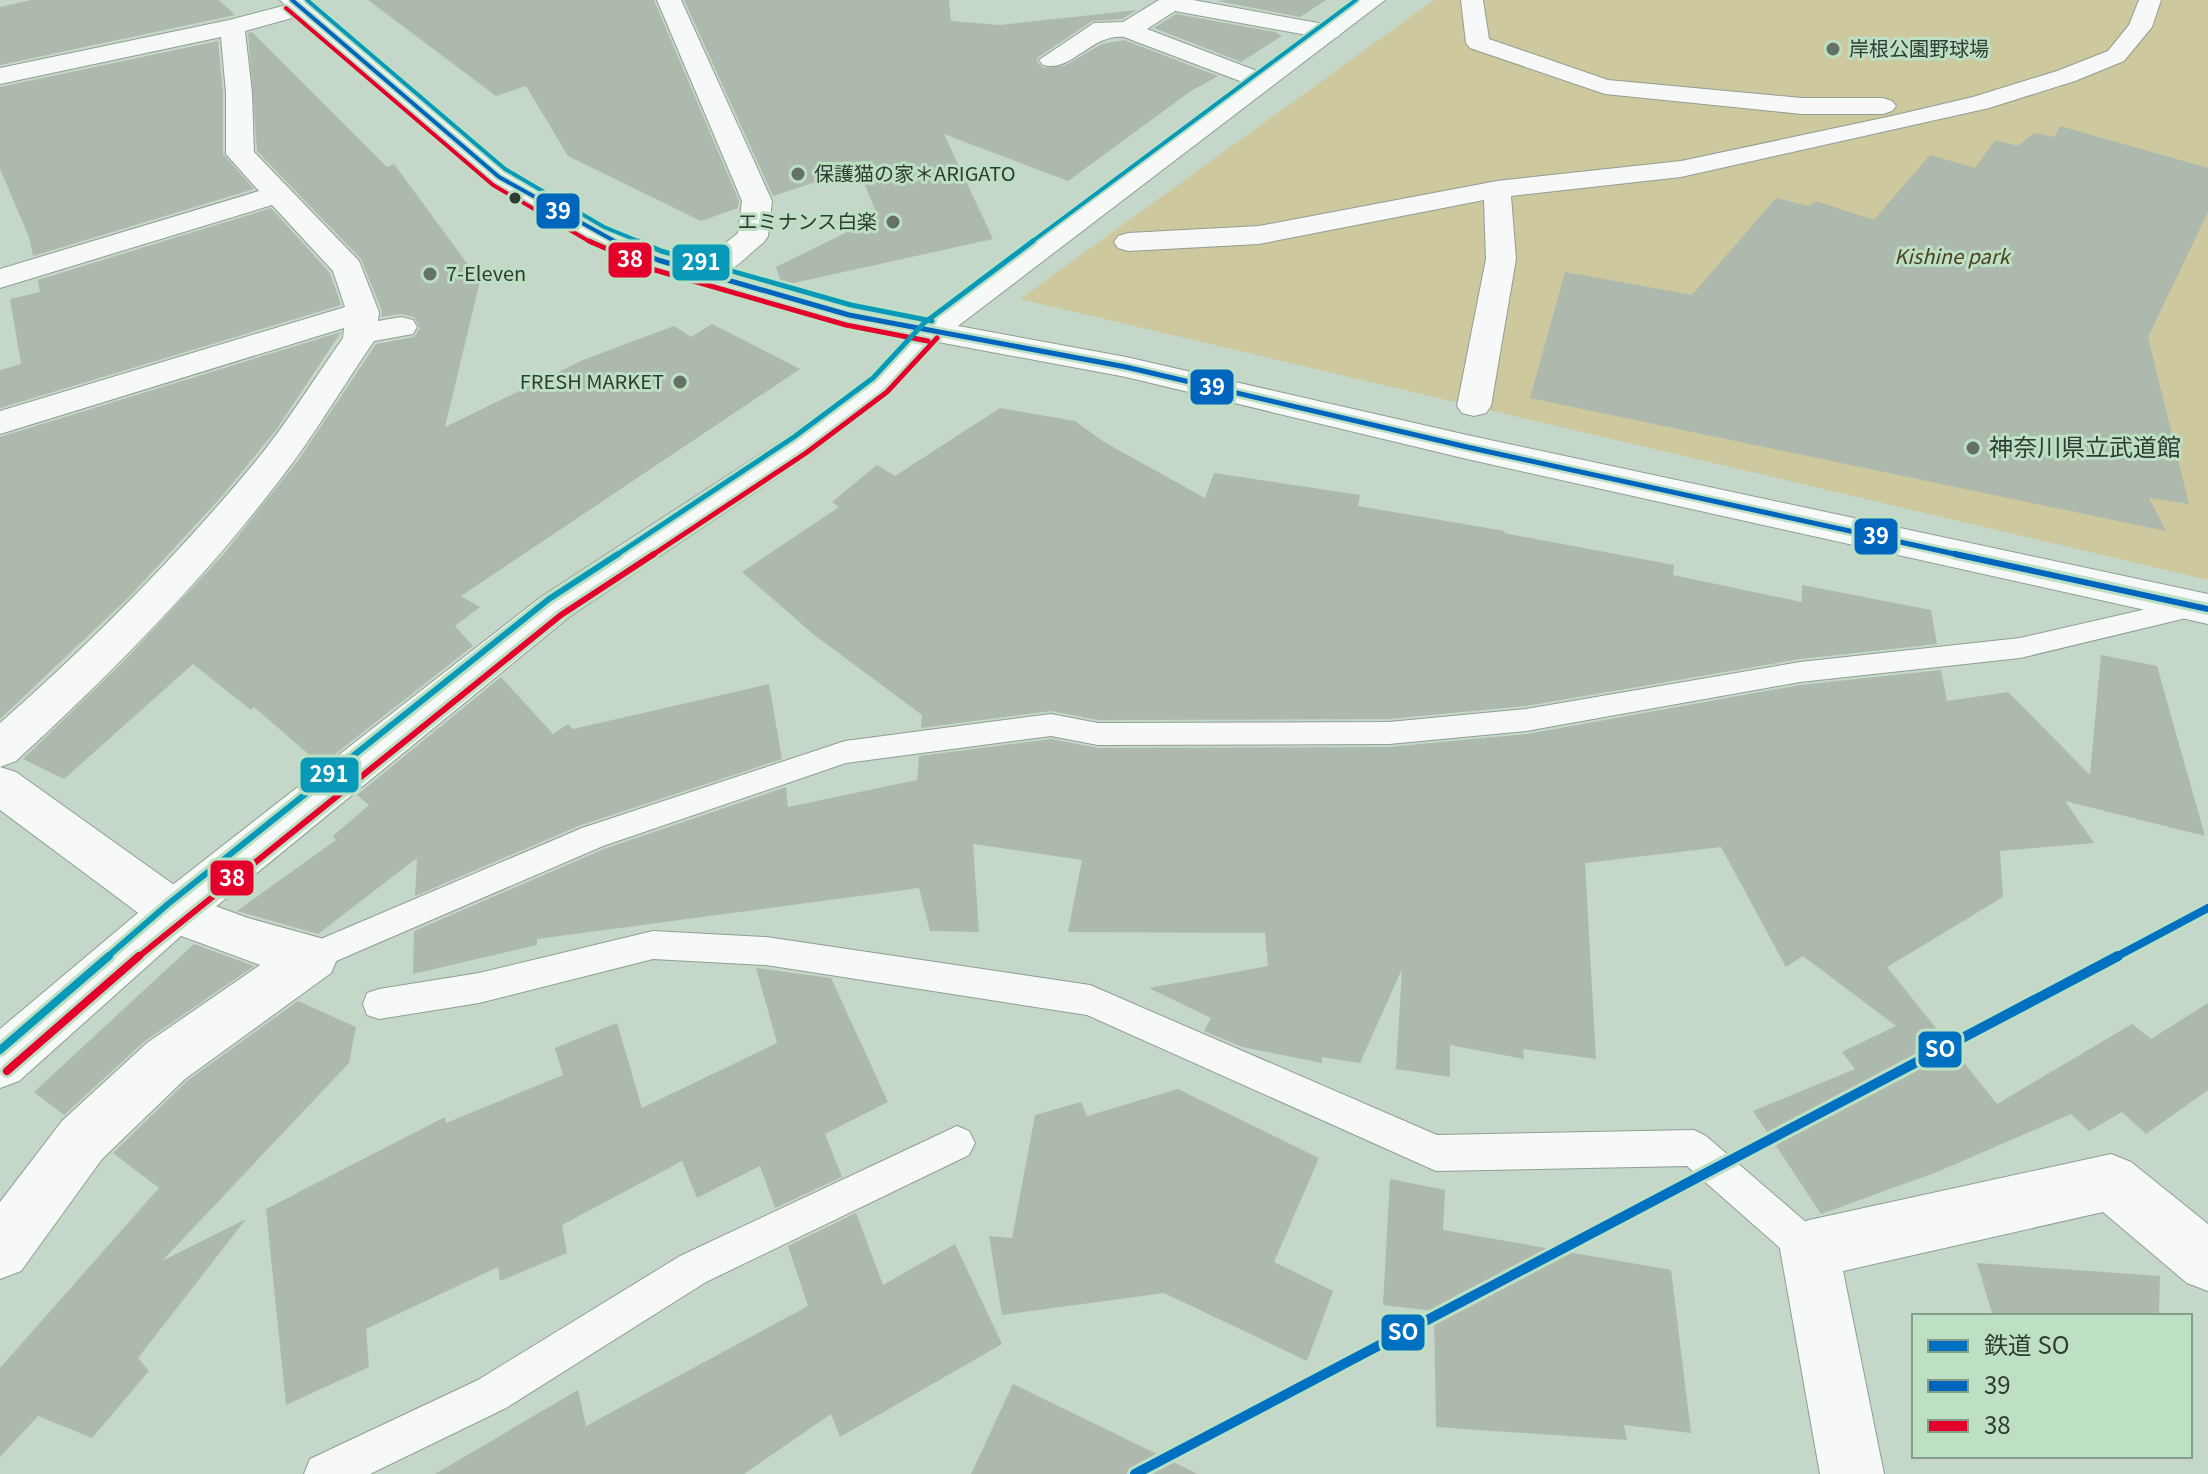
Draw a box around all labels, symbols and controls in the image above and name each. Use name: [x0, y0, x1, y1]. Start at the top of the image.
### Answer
place label: 岸根公園野球場: [1849, 33, 1989, 62]
marker: 岸根公園野球場: [1824, 40, 1842, 58]
place label: 保護猫の家＊ARIGATO: [814, 158, 1016, 187]
marker: 保護猫の家＊ARIGATO: [789, 165, 807, 183]
unlabelled marker: [507, 190, 523, 206]
line badge: 39: [535, 192, 581, 230]
text: 39: [545, 193, 571, 225]
place label: エミナンス白楽: [737, 206, 877, 235]
marker: エミナンス白楽: [884, 213, 902, 231]
line badge: 38: [607, 241, 653, 279]
text: 38: [617, 241, 643, 273]
park label: Kishine park: [1894, 241, 2013, 270]
line badge: 291: [671, 243, 731, 282]
text: 291: [682, 244, 720, 276]
place label: 7-Eleven: [446, 258, 526, 287]
marker: 7-Eleven: [421, 265, 439, 283]
place label: FRESH MARKET: [520, 366, 664, 395]
line badge: 39: [1189, 368, 1235, 406]
text: 39: [1199, 369, 1225, 401]
marker: FRESH MARKET: [671, 373, 689, 391]
place label: 神奈川県立武道館: [1989, 428, 2181, 463]
marker: 神奈川県立武道館: [1964, 439, 1982, 457]
line badge: 39: [1853, 517, 1899, 556]
text: 39: [1863, 518, 1889, 550]
line badge: 291: [299, 756, 360, 794]
text: 291: [310, 756, 348, 788]
line badge: 38: [209, 859, 255, 897]
text: 38: [219, 860, 245, 892]
line badge: SO: [1917, 1030, 1963, 1069]
text: SO: [1925, 1031, 1955, 1063]
line badge: SO: [1380, 1313, 1426, 1352]
text: SO: [1388, 1314, 1418, 1346]
legend: [1912, 1314, 2192, 1458]
text: 鉄道 SO: [1984, 1326, 2070, 1361]
text: 39: [1984, 1366, 2011, 1401]
text: 38: [1984, 1406, 2011, 1441]

